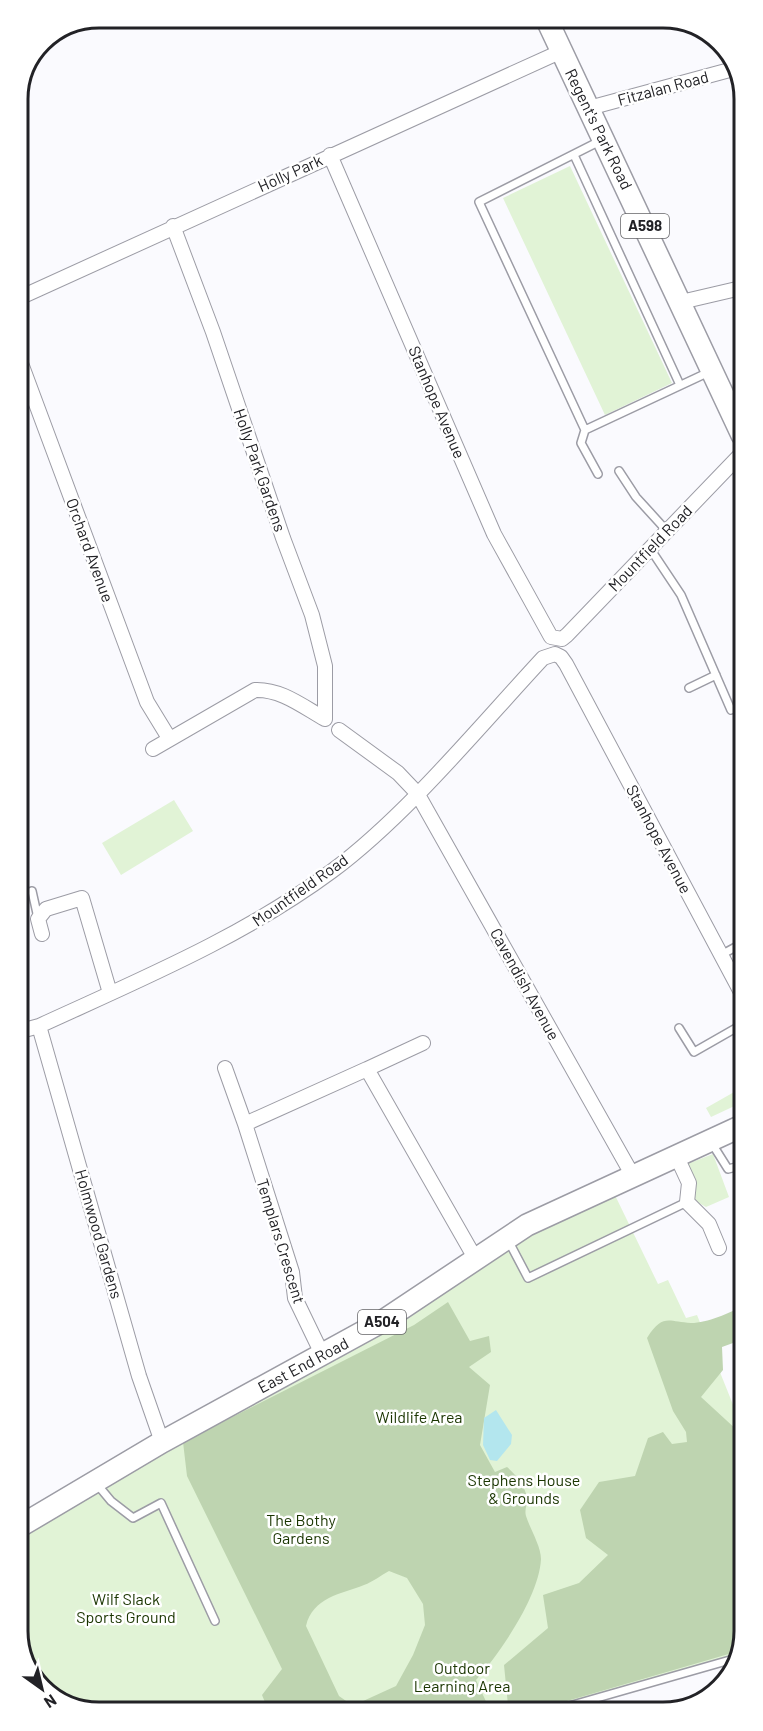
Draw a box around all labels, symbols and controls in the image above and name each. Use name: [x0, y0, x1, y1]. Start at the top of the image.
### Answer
street label: Regent's Park Road: [562, 65, 637, 192]
street label: Fitzalan Road: [615, 66, 710, 109]
street label: Holly Park: [255, 150, 325, 195]
road number: A598: [621, 214, 669, 238]
street label: Stanhope Avenue: [405, 343, 470, 461]
street label: Holly Park Gardens: [230, 406, 290, 534]
street label: Orchard Avenue: [63, 495, 118, 604]
street label: Mountfield Road: [604, 501, 696, 595]
street label: Stanhope Avenue: [623, 781, 696, 896]
street label: Mountfield Road: [248, 850, 351, 930]
street label: Cavendish Avenue: [487, 924, 564, 1043]
street label: Holmwood Gardens: [72, 1167, 127, 1301]
street label: Templars Crescent: [253, 1176, 310, 1306]
road number: A504: [358, 1310, 406, 1334]
street label: East End Road: [254, 1333, 351, 1396]
park label: Wildlife Area: [375, 1407, 463, 1426]
park label: Stephens House & Grounds: [468, 1470, 580, 1507]
park label: The Bothy Gardens: [266, 1510, 336, 1547]
park label: Wilf Slack Sports Ground: [76, 1589, 176, 1626]
park label: Outdoor Learning Area: [414, 1658, 510, 1695]
north arrow: [12, 1659, 72, 1719]
text: N: [41, 1691, 60, 1713]

